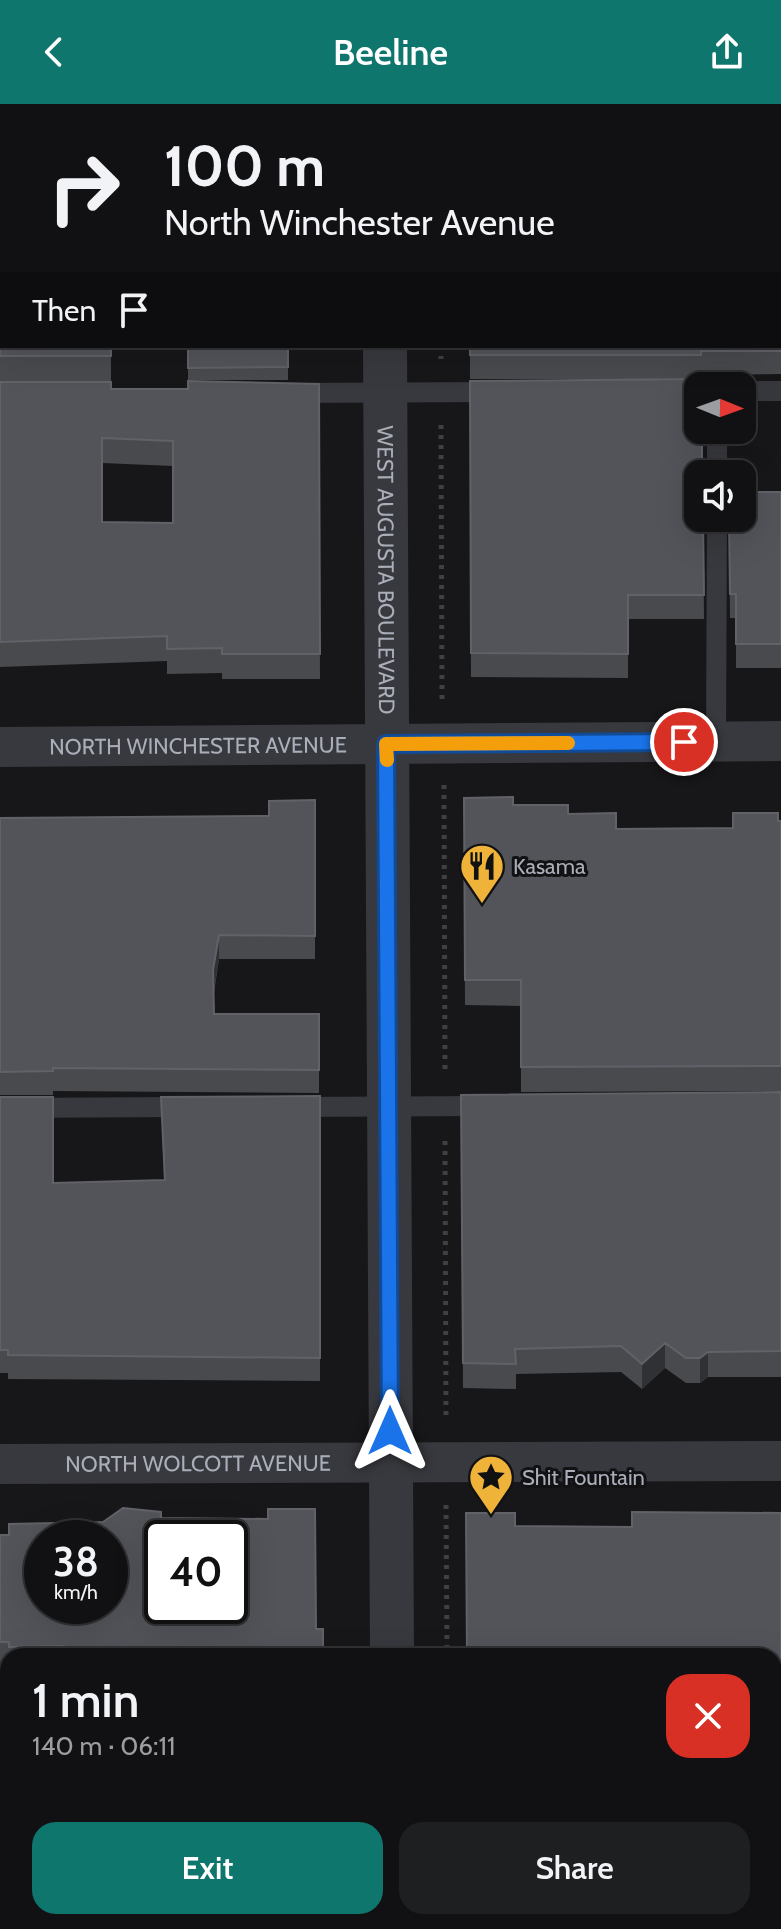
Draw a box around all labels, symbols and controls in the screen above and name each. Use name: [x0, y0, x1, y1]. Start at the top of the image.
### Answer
icon: back: [32, 30, 76, 74]
text: Beeline: [333, 30, 448, 74]
icon: share: [705, 30, 749, 74]
text: 100 m: [164, 132, 325, 200]
icon: right: [32, 136, 136, 240]
text: North Winchester Avenue: [164, 200, 555, 244]
icon: arrive: [112, 288, 156, 332]
text: Then: [32, 292, 96, 329]
north arrow: [684, 372, 756, 444]
map controls: [684, 372, 756, 532]
street label: WEST AUGUSTA BOULEVARD: [372, 426, 400, 714]
button: sound: [684, 460, 756, 532]
pin: [650, 708, 718, 776]
icon: arrive: [662, 720, 706, 764]
street label: NORTH WINCHESTER AVENUE: [49, 731, 347, 760]
restaurant icon: Kasama: [458, 842, 506, 905]
place label: Kasama: [513, 853, 586, 880]
position arrow: [348, 1389, 432, 1473]
street label: NORTH WOLCOTT AVENUE: [65, 1449, 331, 1477]
place icon: Shit Fountain: [467, 1453, 515, 1516]
place label: Shit Fountain: [522, 1464, 645, 1491]
speed limit sign: 40: [144, 1520, 248, 1624]
text: 38: [53, 1537, 99, 1586]
text: km/h: [54, 1580, 98, 1604]
text: 1 min: [32, 1671, 139, 1729]
button: close: [666, 1674, 750, 1758]
text: 140 m · 06:11: [32, 1730, 175, 1762]
button: Exit: [32, 1822, 383, 1914]
button: Share: [399, 1822, 750, 1914]

